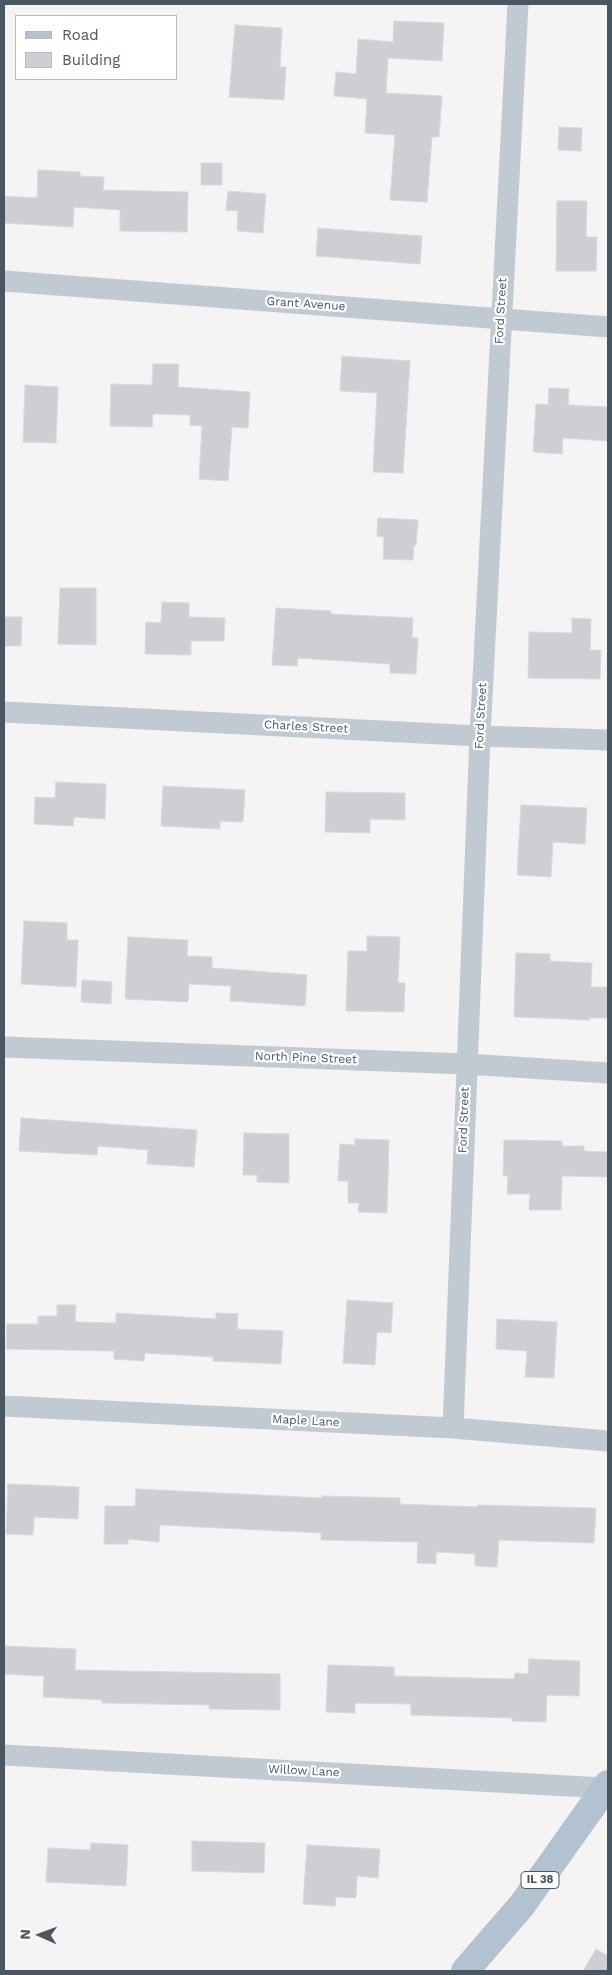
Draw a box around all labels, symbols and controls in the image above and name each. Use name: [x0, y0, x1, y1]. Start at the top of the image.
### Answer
legend: [15, 15, 178, 80]
text: Road: [62, 26, 99, 44]
text: Building: [62, 51, 120, 69]
street label: Ford Street: [492, 278, 510, 344]
street label: Grant Avenue: [266, 294, 346, 314]
street label: Ford Street: [472, 683, 490, 749]
street label: Charles Street: [263, 718, 349, 736]
street label: North Pine Street: [255, 1049, 357, 1067]
street label: Ford Street: [456, 1087, 472, 1153]
street label: Maple Lane: [272, 1412, 340, 1430]
street label: Willow Lane: [268, 1762, 340, 1780]
road number: IL 38: [521, 1872, 559, 1888]
north arrow: [15, 1910, 65, 1960]
text: N: [17, 1929, 33, 1940]

